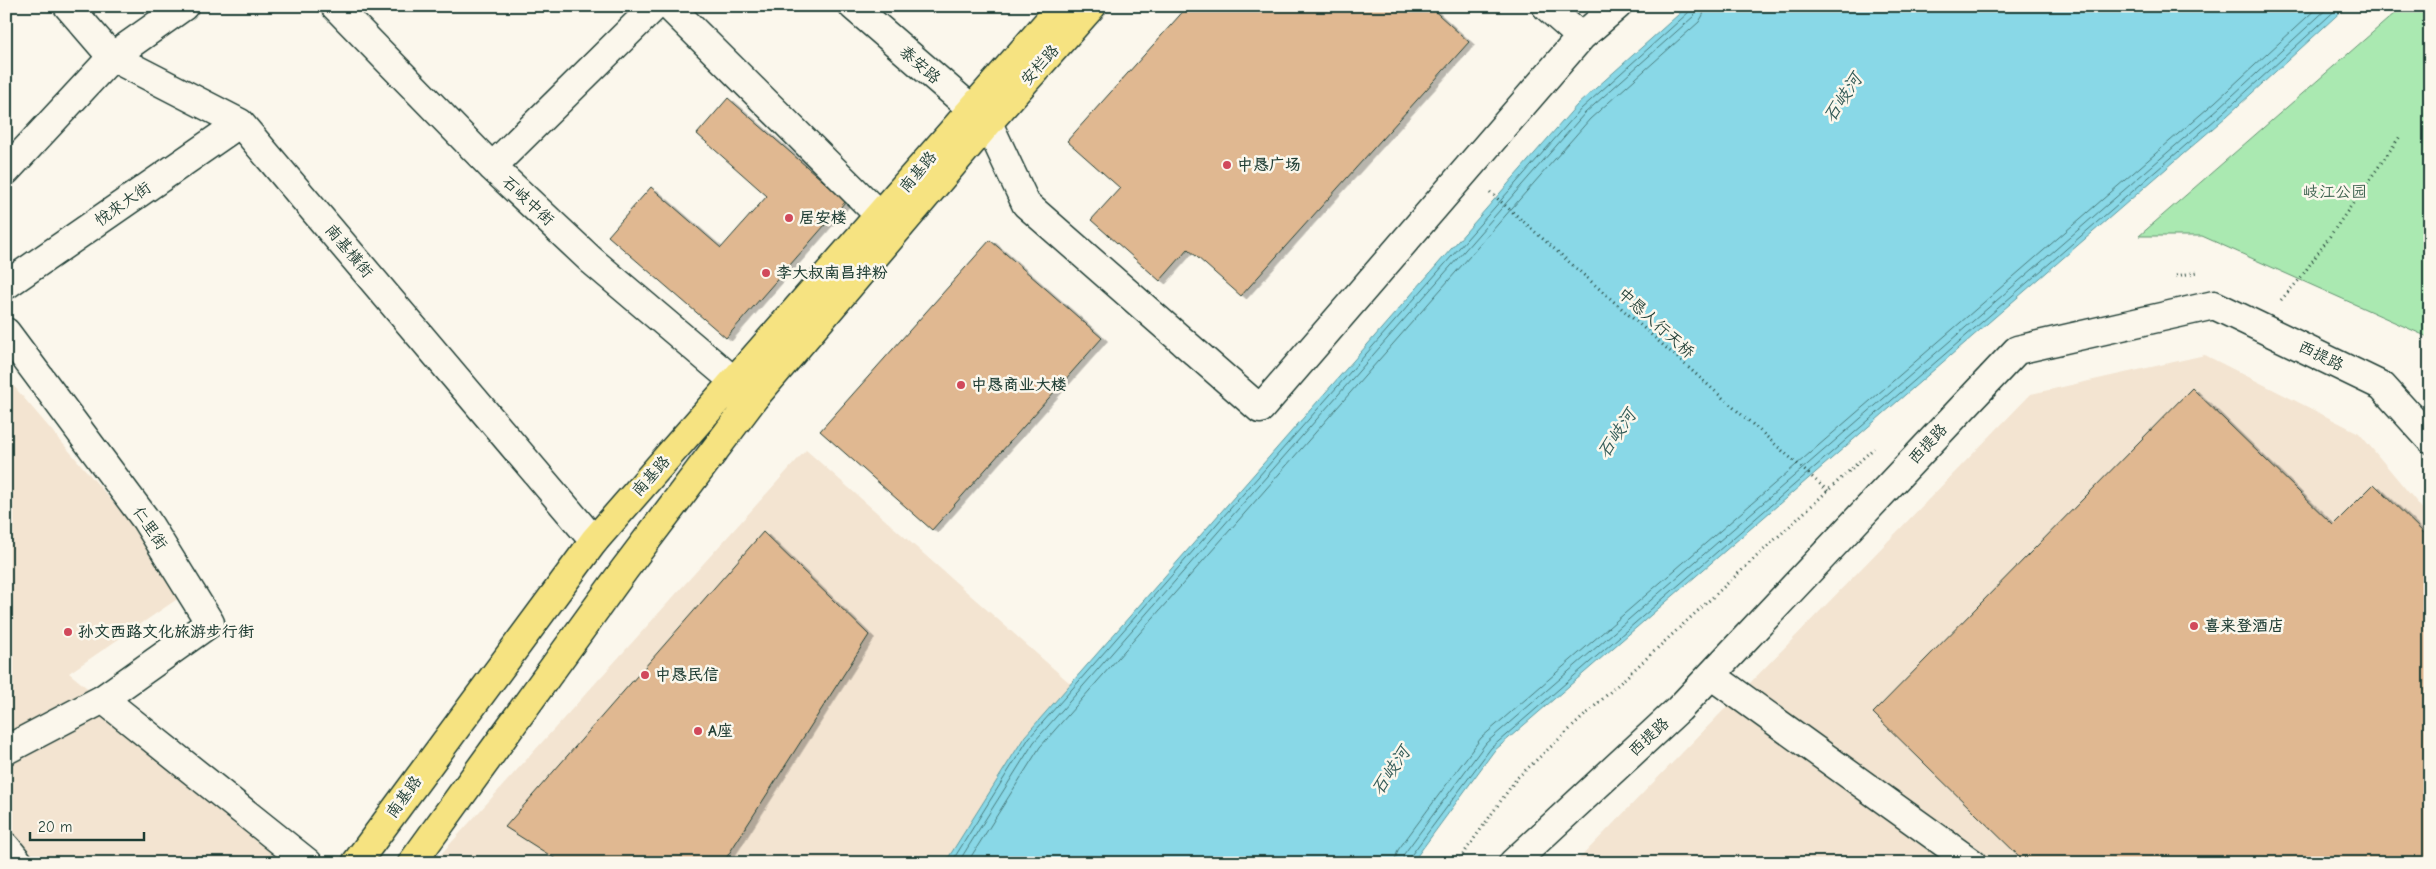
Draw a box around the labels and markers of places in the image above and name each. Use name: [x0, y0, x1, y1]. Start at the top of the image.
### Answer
place label: 中恳广场: [1237, 156, 1301, 174]
marker: 中恳广场: [1221, 159, 1233, 171]
place label: 居安楼: [799, 209, 847, 227]
marker: 居安楼: [783, 212, 795, 224]
place label: 李大叔南昌拌粉: [776, 264, 888, 282]
marker: 李大叔南昌拌粉: [760, 267, 772, 279]
place label: 中恳商业大楼: [971, 376, 1067, 394]
marker: 中恳商业大楼: [955, 379, 967, 391]
place label: 喜来登酒店: [2204, 617, 2284, 635]
marker: 喜来登酒店: [2188, 620, 2200, 632]
place label: 孙文西路文化旅游步行街: [78, 623, 254, 641]
marker: 孙文西路文化旅游步行街: [62, 626, 74, 638]
place label: 中恳民信: [655, 666, 719, 684]
marker: 中恳民信: [639, 669, 651, 681]
place label: A座: [708, 722, 733, 740]
marker: A座: [692, 725, 704, 737]

